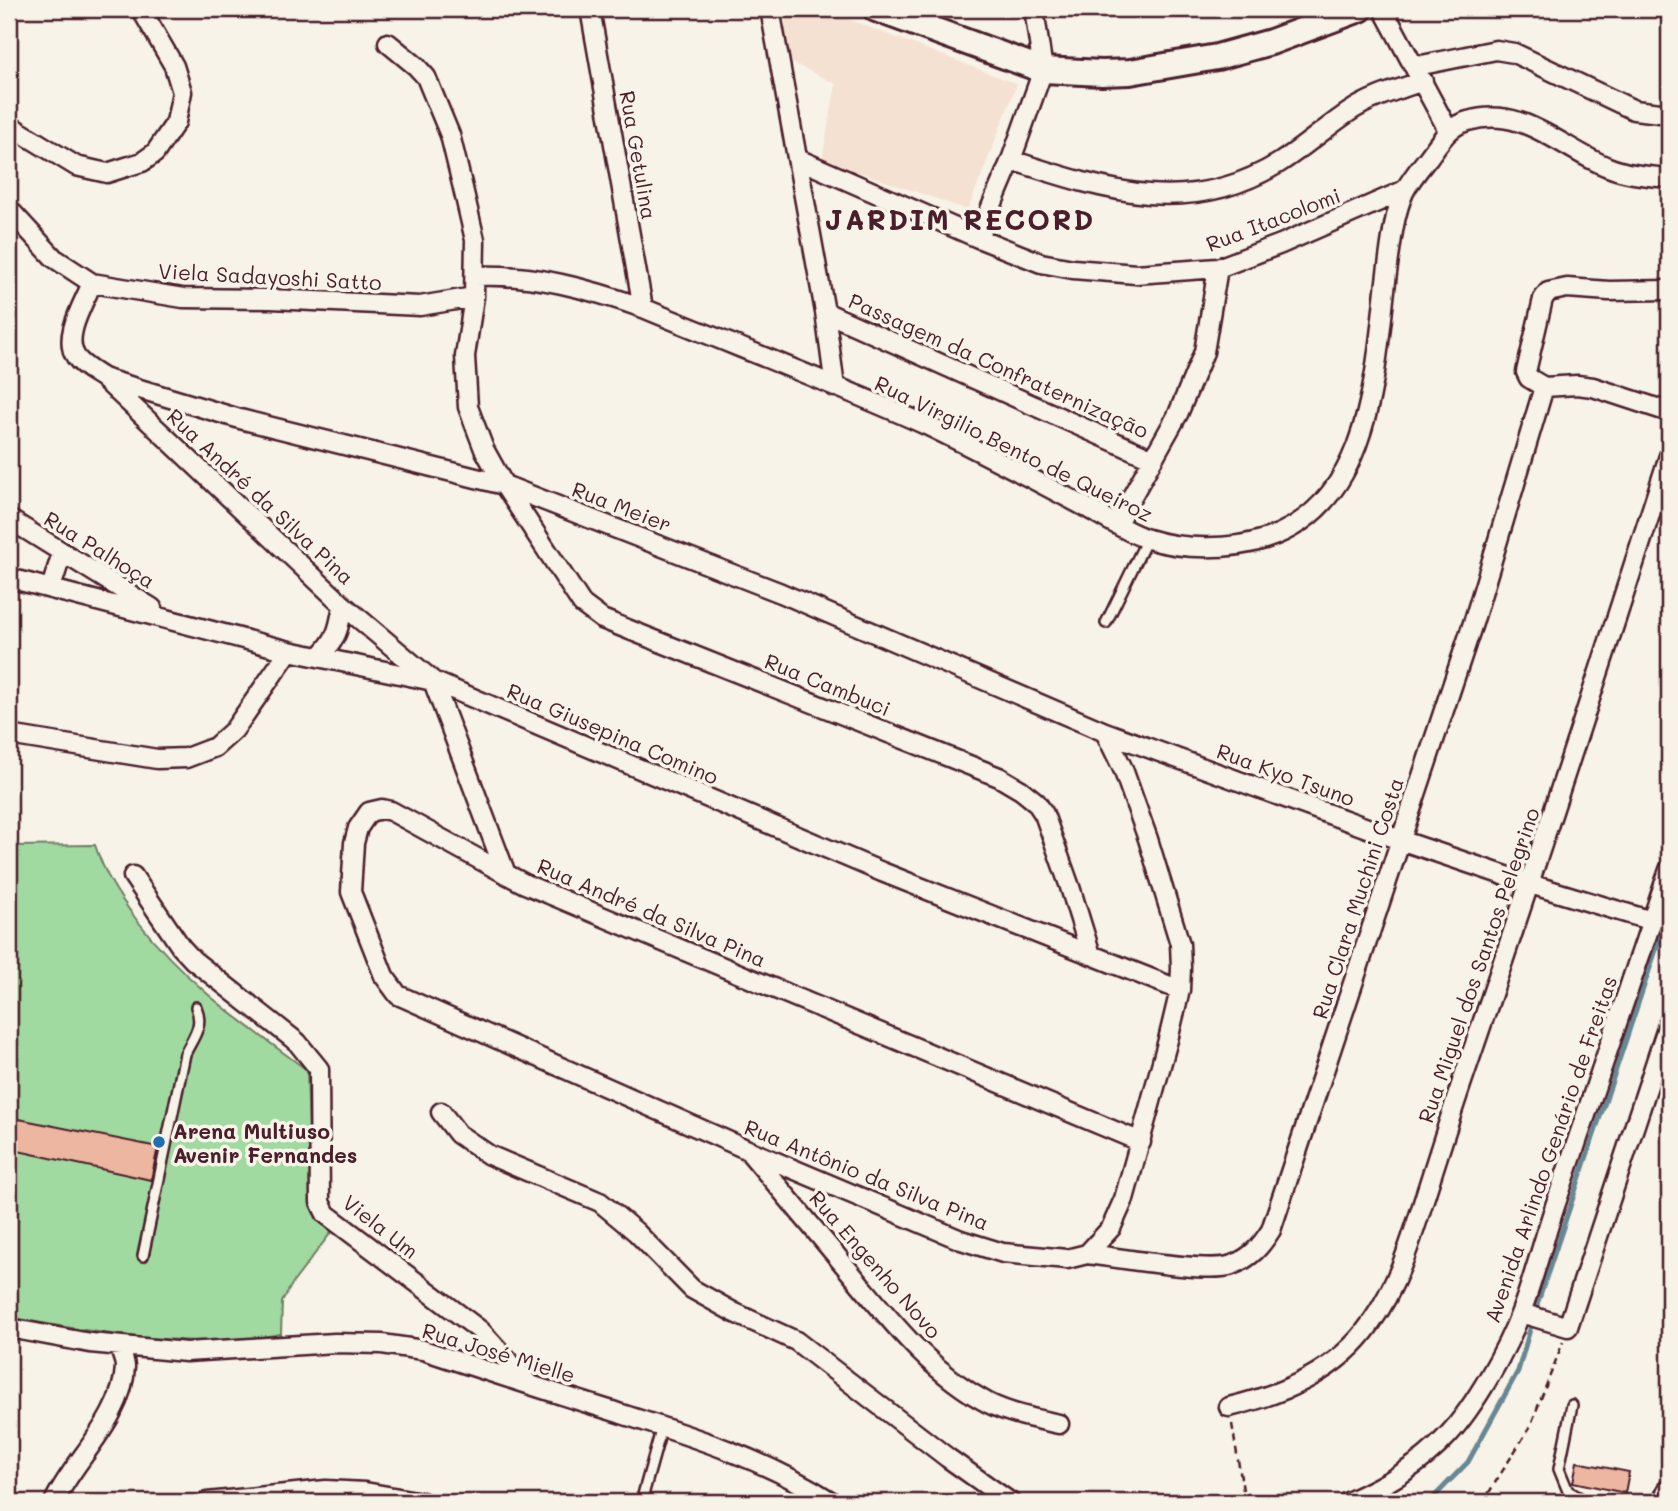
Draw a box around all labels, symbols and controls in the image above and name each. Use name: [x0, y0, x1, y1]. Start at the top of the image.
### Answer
street label: Rua Getulina: [614, 88, 664, 222]
street label: Rua Itacolomi: [1202, 181, 1344, 257]
district label: JARDIM RECORD: [825, 201, 1095, 237]
street label: Viela Sadayoshi Satto: [158, 257, 382, 295]
street label: Passagem da Confraternização: [845, 286, 1153, 444]
street label: Rua Virgilio Bento de Queiroz: [871, 369, 1157, 527]
street label: Rua André da Silva Pina: [162, 402, 360, 590]
street label: Rua Meier: [568, 475, 676, 537]
street label: Rua Palhoça: [40, 504, 160, 594]
street label: Rua Cambuci: [761, 647, 895, 721]
street label: Rua Giusepina Comino: [503, 676, 723, 790]
street label: Rua Kyo Tsuno: [1213, 736, 1359, 812]
street label: Rua Clara Muchini Costa: [1305, 774, 1409, 1022]
street label: Rua Miguel dos Santos Pelegrino: [1411, 804, 1545, 1126]
street label: Rua André da Silva Pina: [533, 852, 771, 972]
street label: Avenida Arlindo Genário de Freitas: [1478, 972, 1622, 1326]
street label: Rua Antônio da Silva Pina: [741, 1113, 993, 1235]
place label: Arena Multiuso Avenir Fernandes: [173, 1117, 357, 1168]
marker: Arena Multiuso Avenir Fernandes: [151, 1134, 167, 1150]
street label: Rua Engenho Novo: [804, 1184, 948, 1344]
street label: Viela Um: [338, 1188, 424, 1264]
street label: Rua José Mielle: [419, 1316, 579, 1388]

